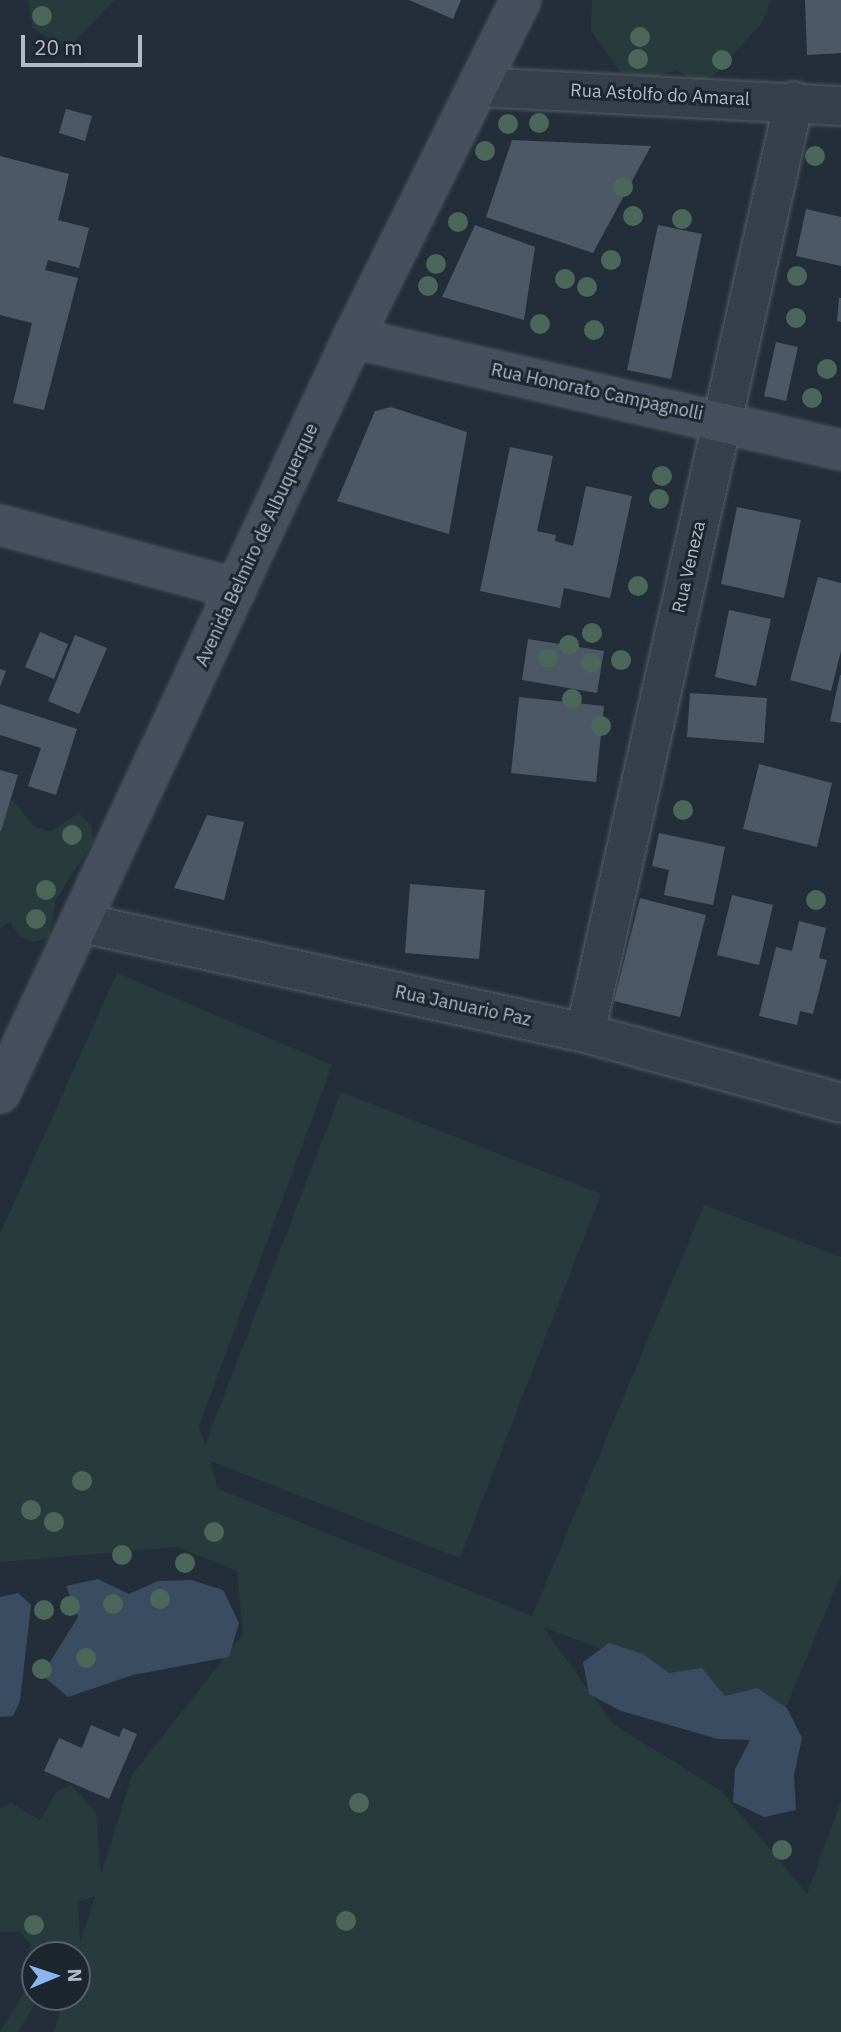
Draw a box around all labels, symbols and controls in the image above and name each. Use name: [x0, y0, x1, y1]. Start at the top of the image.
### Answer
scale bar: [24, 21, 145, 65]
text: 20 m: [34, 33, 83, 61]
street label: Rua Astolfo do Amaral: [570, 80, 750, 110]
street label: Rua Honorato Campagnolli: [489, 359, 705, 425]
street label: Avenida Belmiro de Albuquerque: [191, 420, 323, 670]
street label: Rua Veneza: [668, 519, 710, 615]
street label: Rua Januario Paz: [393, 981, 533, 1031]
north arrow: [21, 1941, 91, 2011]
text: N: [63, 1968, 87, 1983]

